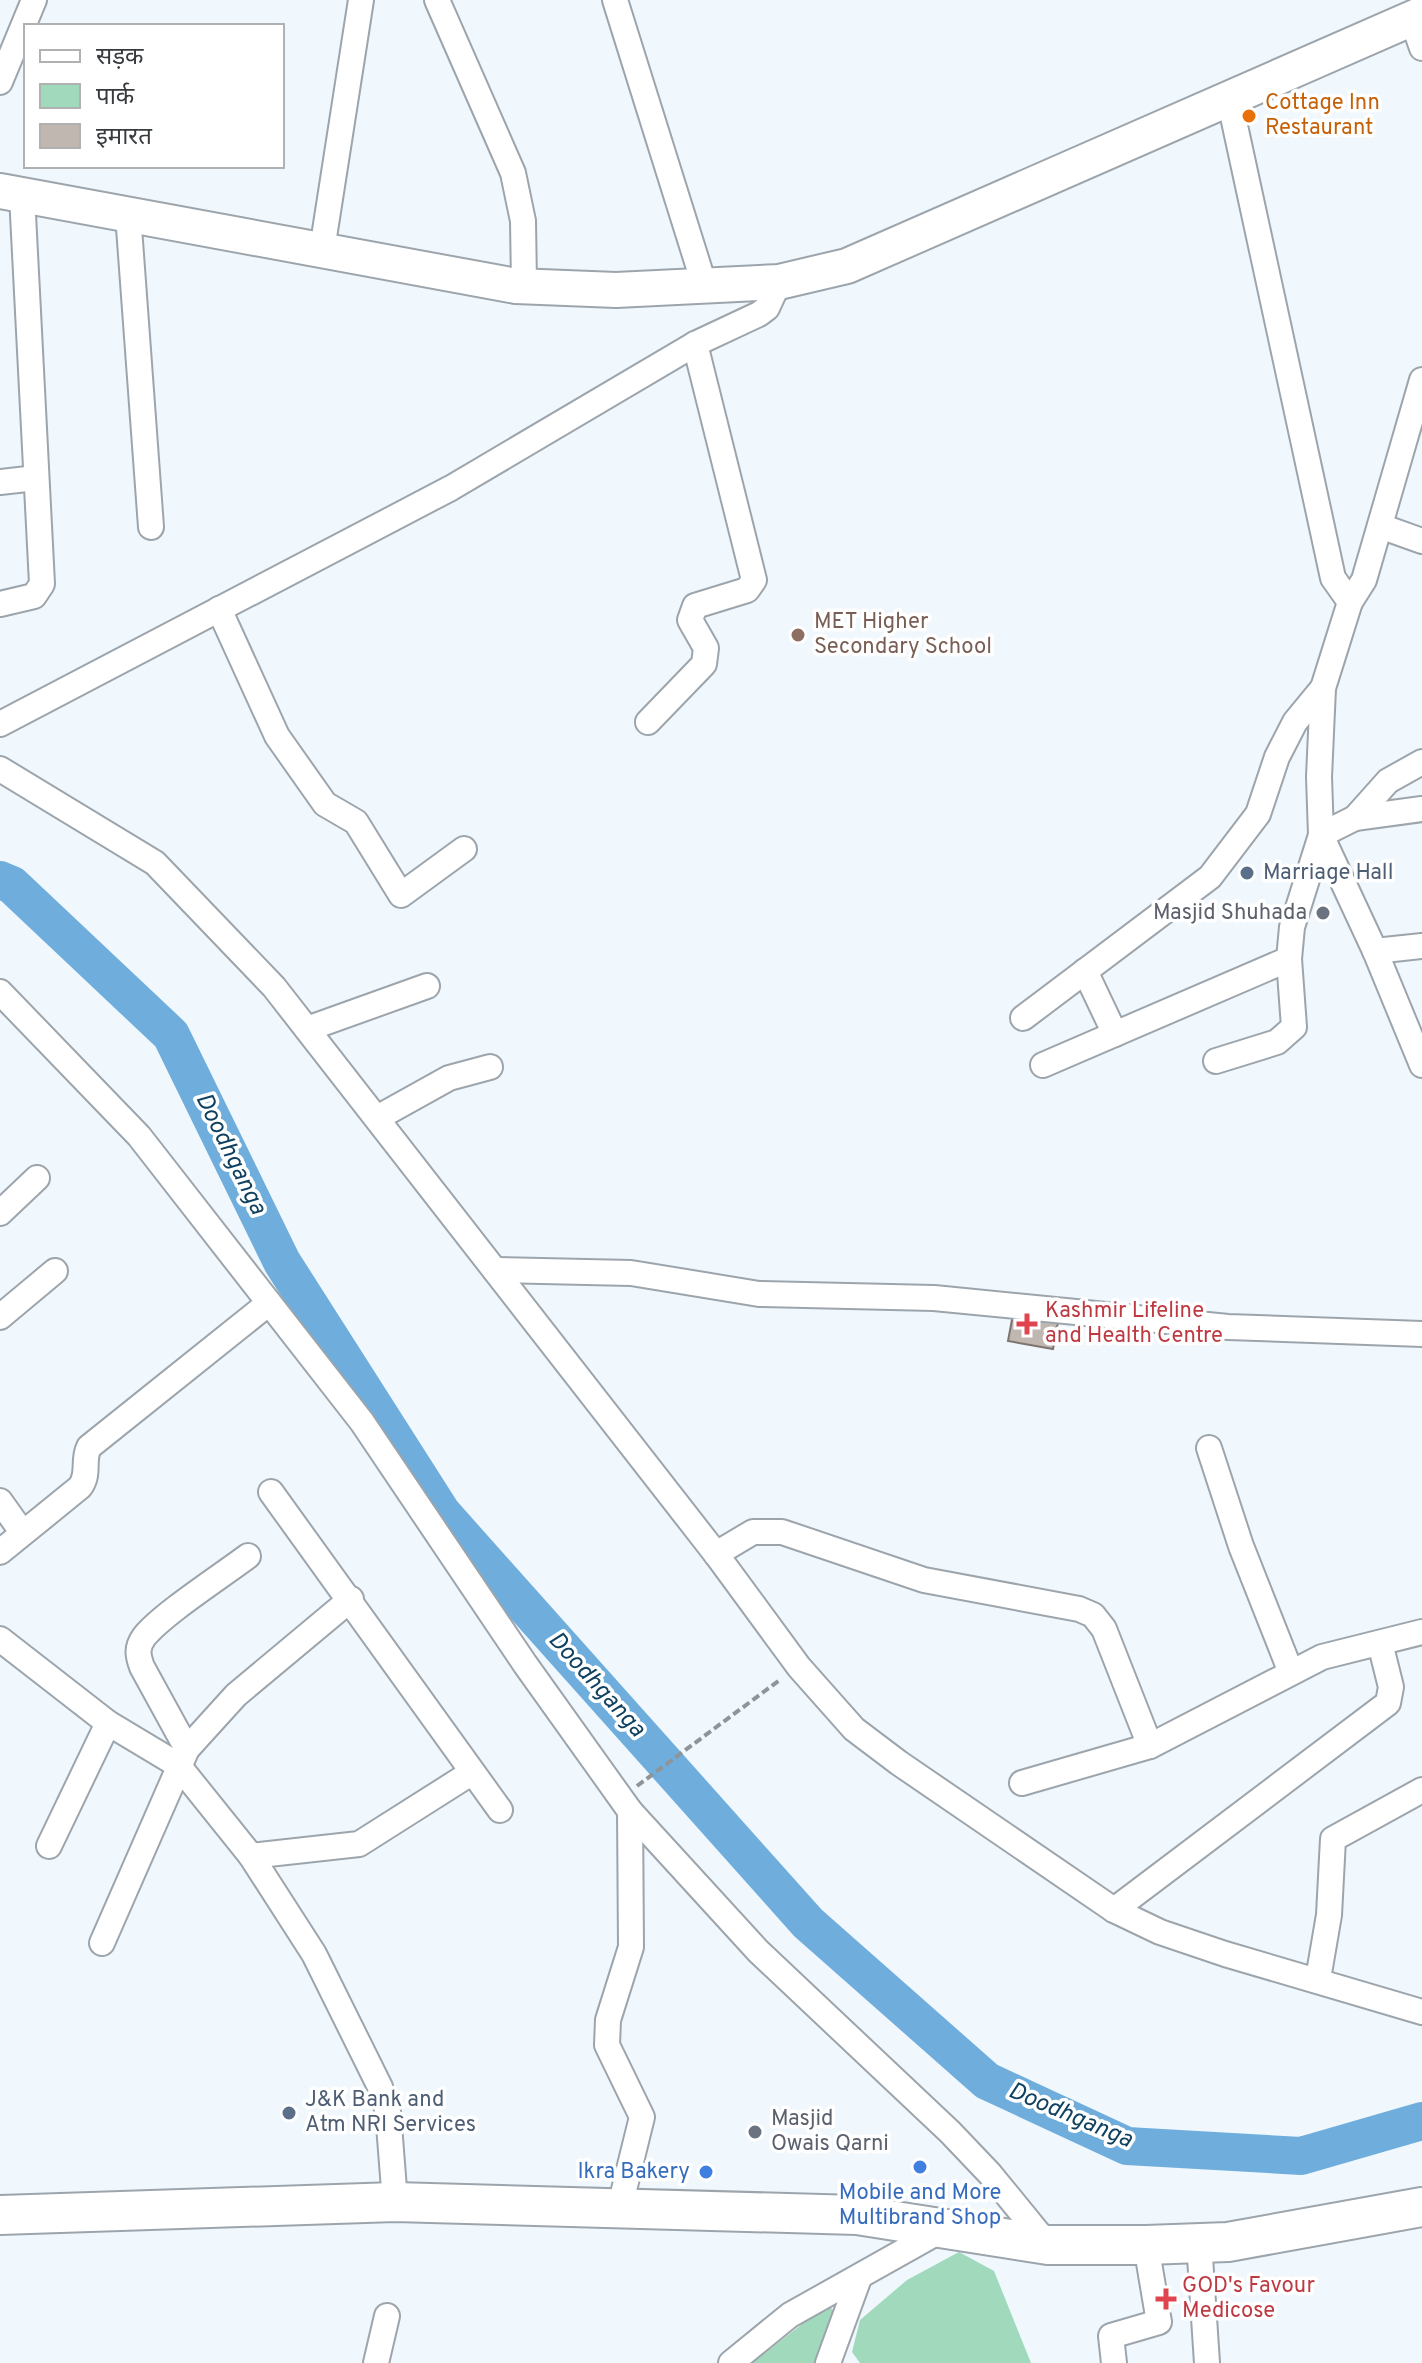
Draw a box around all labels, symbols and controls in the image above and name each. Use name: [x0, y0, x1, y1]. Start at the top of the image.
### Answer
legend: [24, 24, 284, 168]
text: सड़क: [96, 43, 144, 73]
text: पार्क: [96, 82, 135, 113]
place label: Cottage Inn Restaurant: [1265, 90, 1380, 142]
marker: Cottage Inn Restaurant: [1240, 107, 1258, 125]
text: इमारत: [96, 123, 153, 153]
place label: MET Higher Secondary School: [814, 609, 992, 661]
marker: MET Higher Secondary School: [789, 626, 807, 644]
place label: Marriage Hall: [1263, 860, 1393, 887]
marker: Marriage Hall: [1238, 864, 1256, 882]
place label: Masjid Shuhada: [1153, 900, 1307, 927]
marker: Masjid Shuhada: [1314, 904, 1332, 922]
water label: Doodhganga: [188, 1088, 273, 1220]
place label: Kashmir Lifeline and Health Centre: [1045, 1298, 1223, 1350]
marker: Kashmir Lifeline and Health Centre: [1016, 1313, 1038, 1335]
water label: Doodhganga: [541, 1626, 652, 1744]
water label: Doodhganga: [1003, 2076, 1137, 2156]
place label: J&K Bank and Atm NRI Services: [305, 2087, 476, 2139]
marker: J&K Bank and Atm NRI Services: [280, 2104, 298, 2122]
place label: Masjid Owais Qarni: [771, 2106, 889, 2158]
marker: Masjid Owais Qarni: [746, 2123, 764, 2141]
marker: Mobile and More Multibrand Shop: [911, 2158, 929, 2176]
place label: Ikra Bakery: [577, 2159, 690, 2186]
marker: Ikra Bakery: [697, 2163, 715, 2181]
place label: Mobile and More Multibrand Shop: [839, 2180, 1001, 2232]
place label: GOD's Favour Medicose: [1182, 2273, 1315, 2325]
marker: GOD's Favour Medicose: [1157, 2290, 1175, 2308]

